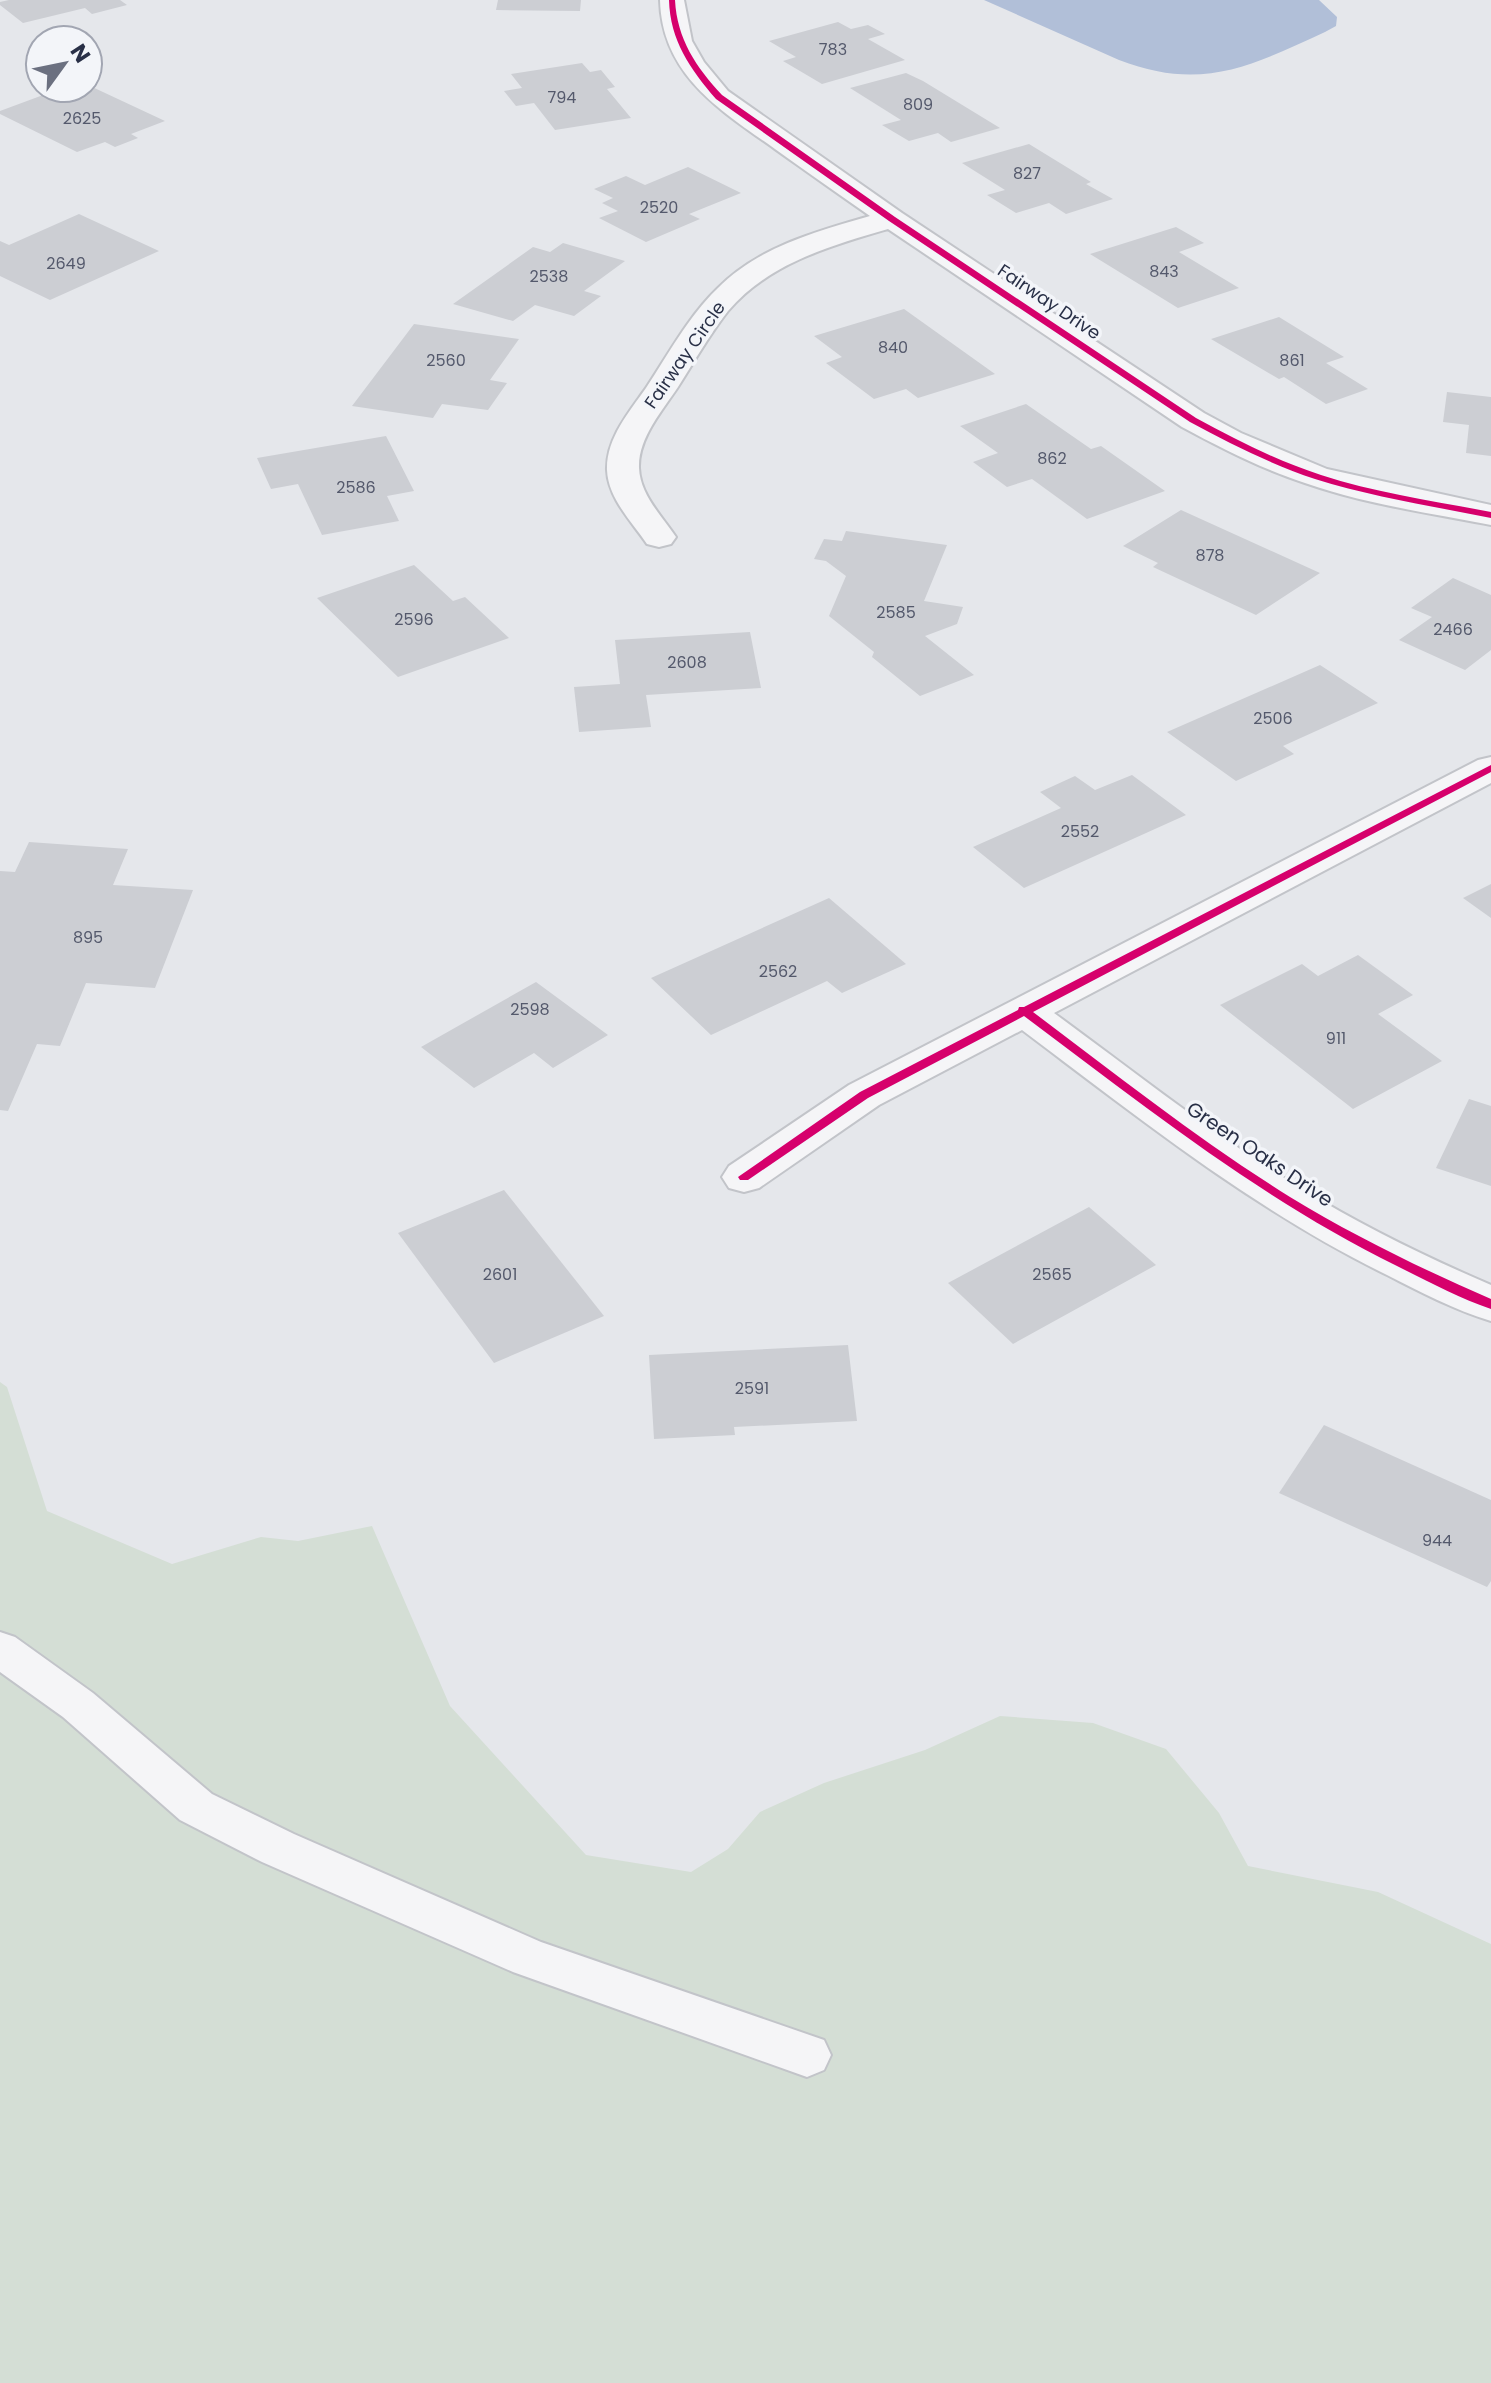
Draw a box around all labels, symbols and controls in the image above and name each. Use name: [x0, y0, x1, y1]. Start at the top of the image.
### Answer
north arrow: [24, 24, 104, 104]
text: N: [63, 38, 98, 69]
house number: 783: [819, 38, 847, 61]
house number: 794: [548, 86, 576, 109]
house number: 809: [903, 93, 933, 116]
house number: 2625: [63, 107, 101, 130]
house number: 827: [1013, 162, 1041, 185]
house number: 2520: [640, 196, 678, 219]
house number: 2649: [46, 252, 86, 275]
street label: Fairway Drive: [993, 258, 1106, 345]
house number: 843: [1149, 260, 1179, 283]
house number: 2538: [530, 265, 568, 288]
street label: Fairway Circle: [638, 296, 731, 413]
house number: 840: [878, 336, 908, 359]
house number: 2560: [426, 349, 466, 372]
house number: 861: [1279, 349, 1305, 372]
house number: 862: [1037, 447, 1067, 470]
house number: 2586: [336, 476, 376, 499]
house number: 878: [1196, 544, 1224, 567]
house number: 2585: [876, 601, 916, 624]
house number: 2596: [394, 608, 434, 631]
house number: 2466: [1433, 618, 1473, 641]
house number: 2608: [667, 651, 707, 674]
house number: 2506: [1253, 707, 1293, 730]
house number: 2552: [1061, 820, 1099, 843]
house number: 895: [73, 926, 103, 949]
house number: 2562: [759, 960, 797, 983]
house number: 2598: [510, 998, 550, 1021]
house number: 911: [1326, 1027, 1346, 1050]
street label: Green Oaks Drive: [1181, 1094, 1339, 1214]
house number: 2601: [483, 1263, 517, 1286]
house number: 2565: [1032, 1263, 1072, 1286]
house number: 2591: [735, 1377, 769, 1400]
house number: 944: [1422, 1529, 1452, 1552]

